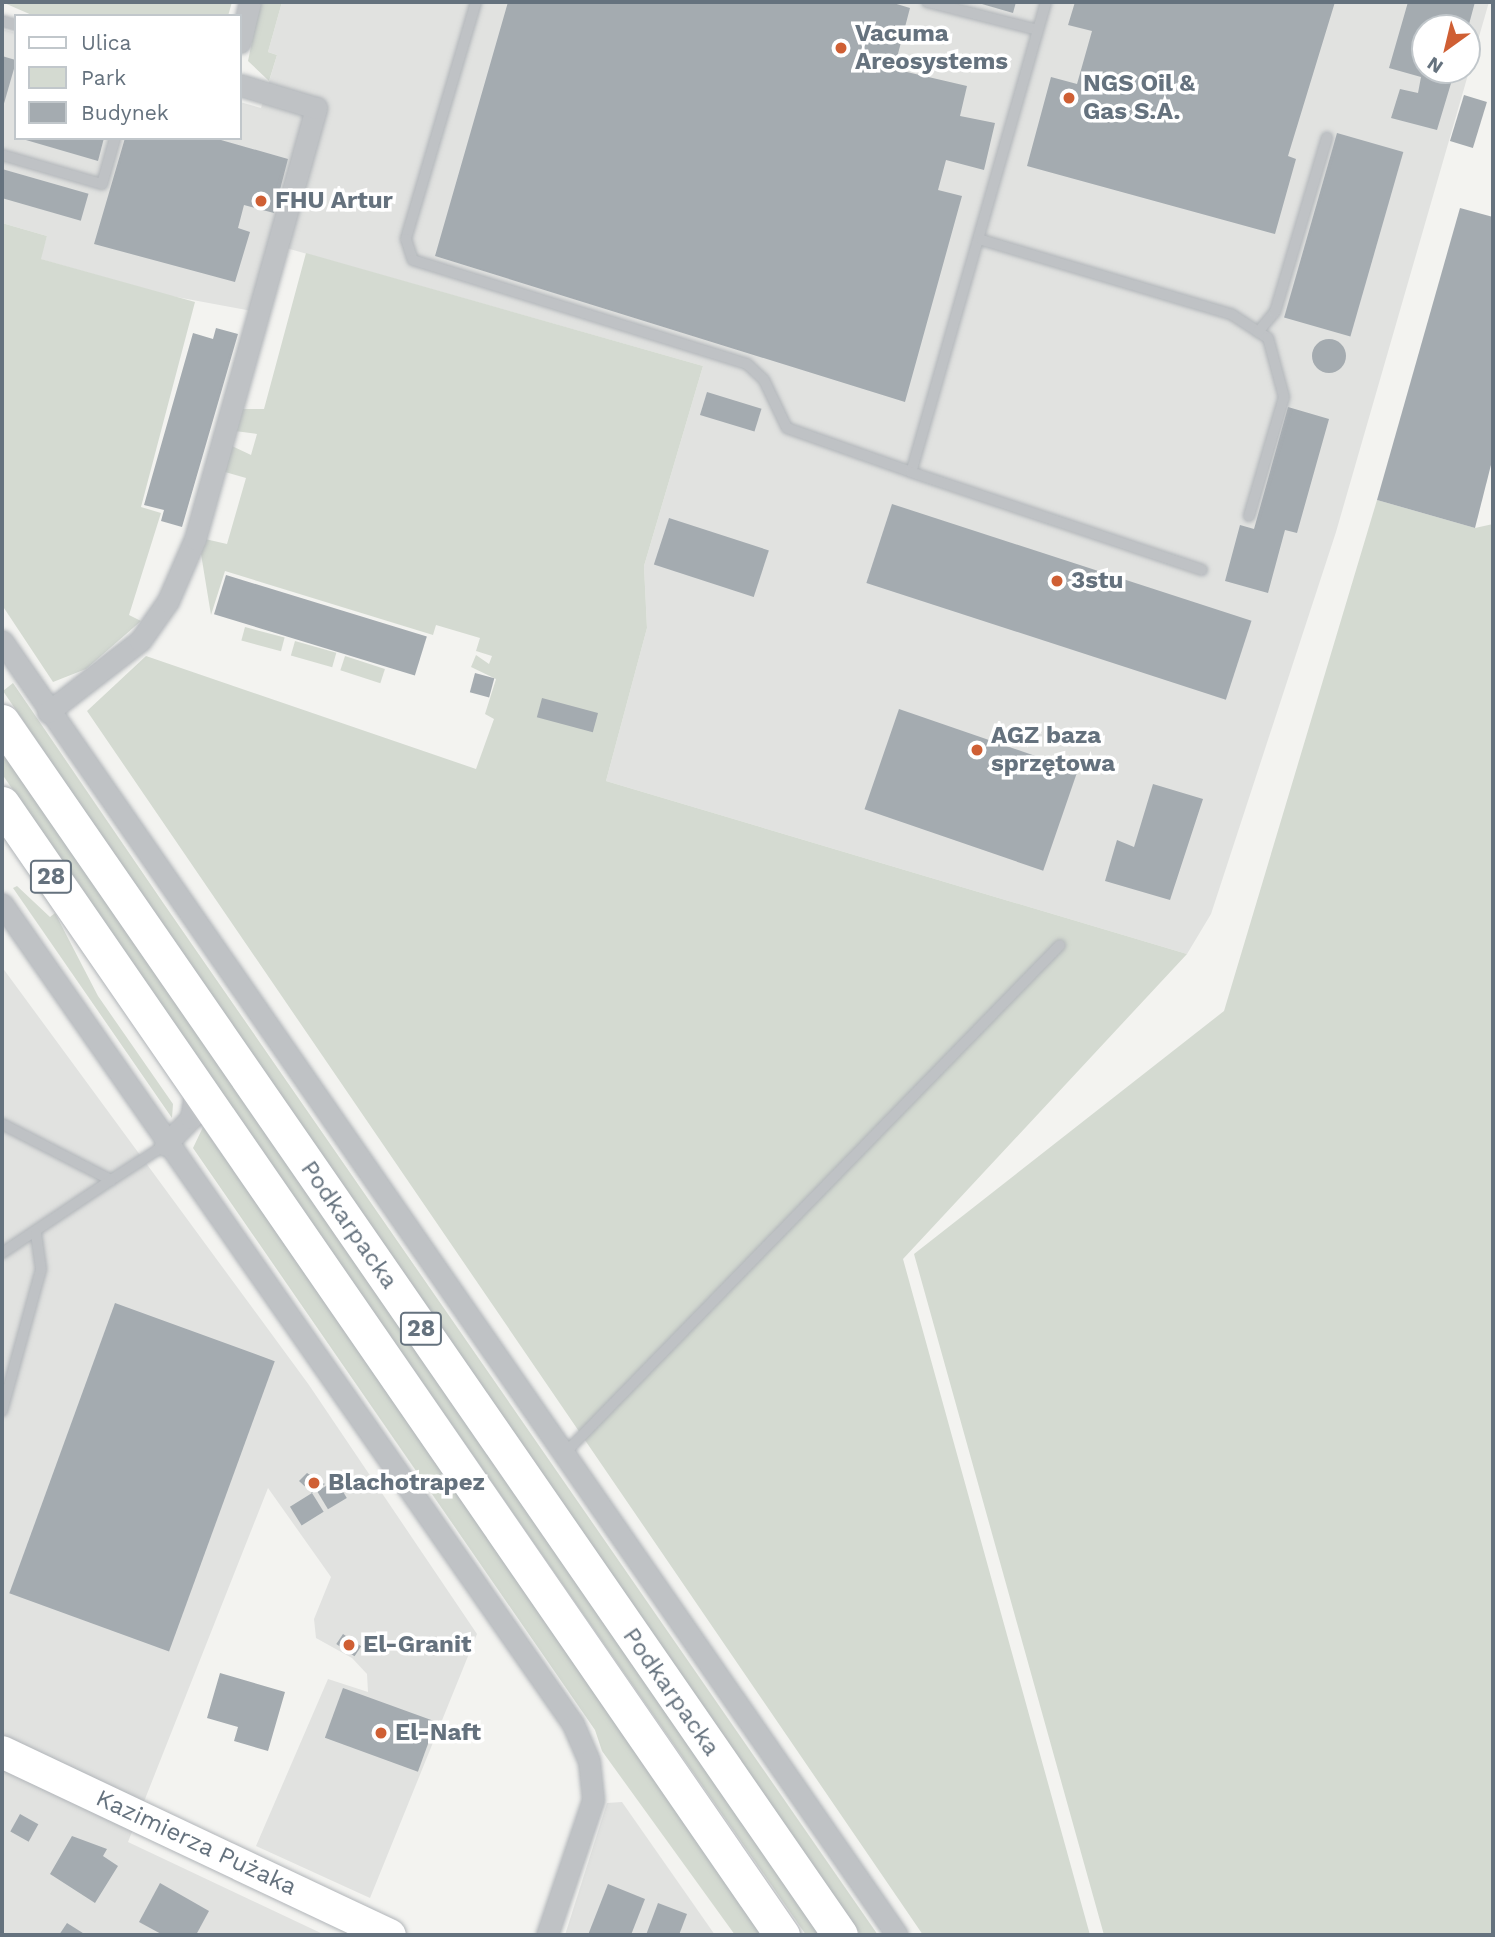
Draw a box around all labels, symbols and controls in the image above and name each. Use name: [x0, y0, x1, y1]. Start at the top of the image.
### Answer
legend: [14, 14, 242, 140]
north arrow: [1411, 14, 1481, 84]
place label: Vacuma Areosystems: [855, 20, 1008, 76]
text: Ulica: [81, 30, 131, 55]
marker: Vacuma Areosystems: [833, 40, 849, 56]
text: N: [1423, 52, 1447, 79]
text: Park: [81, 65, 126, 90]
place label: NGS Oil & Gas S.A.: [1083, 70, 1195, 126]
marker: NGS Oil & Gas S.A.: [1061, 90, 1077, 106]
text: Budynek: [81, 100, 169, 125]
place label: FHU Artur: [275, 187, 393, 215]
marker: FHU Artur: [253, 193, 269, 209]
place label: 3stu: [1071, 567, 1123, 595]
marker: 3stu: [1049, 573, 1065, 589]
place label: AGZ baza sprzętowa: [991, 722, 1115, 778]
marker: AGZ baza sprzętowa: [969, 742, 985, 758]
road number: 28: [28, 858, 74, 897]
street label: Podkarpacka: [294, 1155, 404, 1295]
road number: 28: [398, 1310, 444, 1348]
place label: Blachotrapez: [328, 1469, 485, 1497]
marker: Blachotrapez: [306, 1475, 322, 1491]
street label: Podkarpacka: [616, 1622, 726, 1762]
place label: El-Granit: [363, 1631, 471, 1659]
marker: El-Granit: [341, 1637, 357, 1653]
place label: El-Naft: [395, 1719, 481, 1747]
marker: El-Naft: [373, 1725, 389, 1741]
street label: Kazimierza Pużaka: [91, 1784, 301, 1902]

